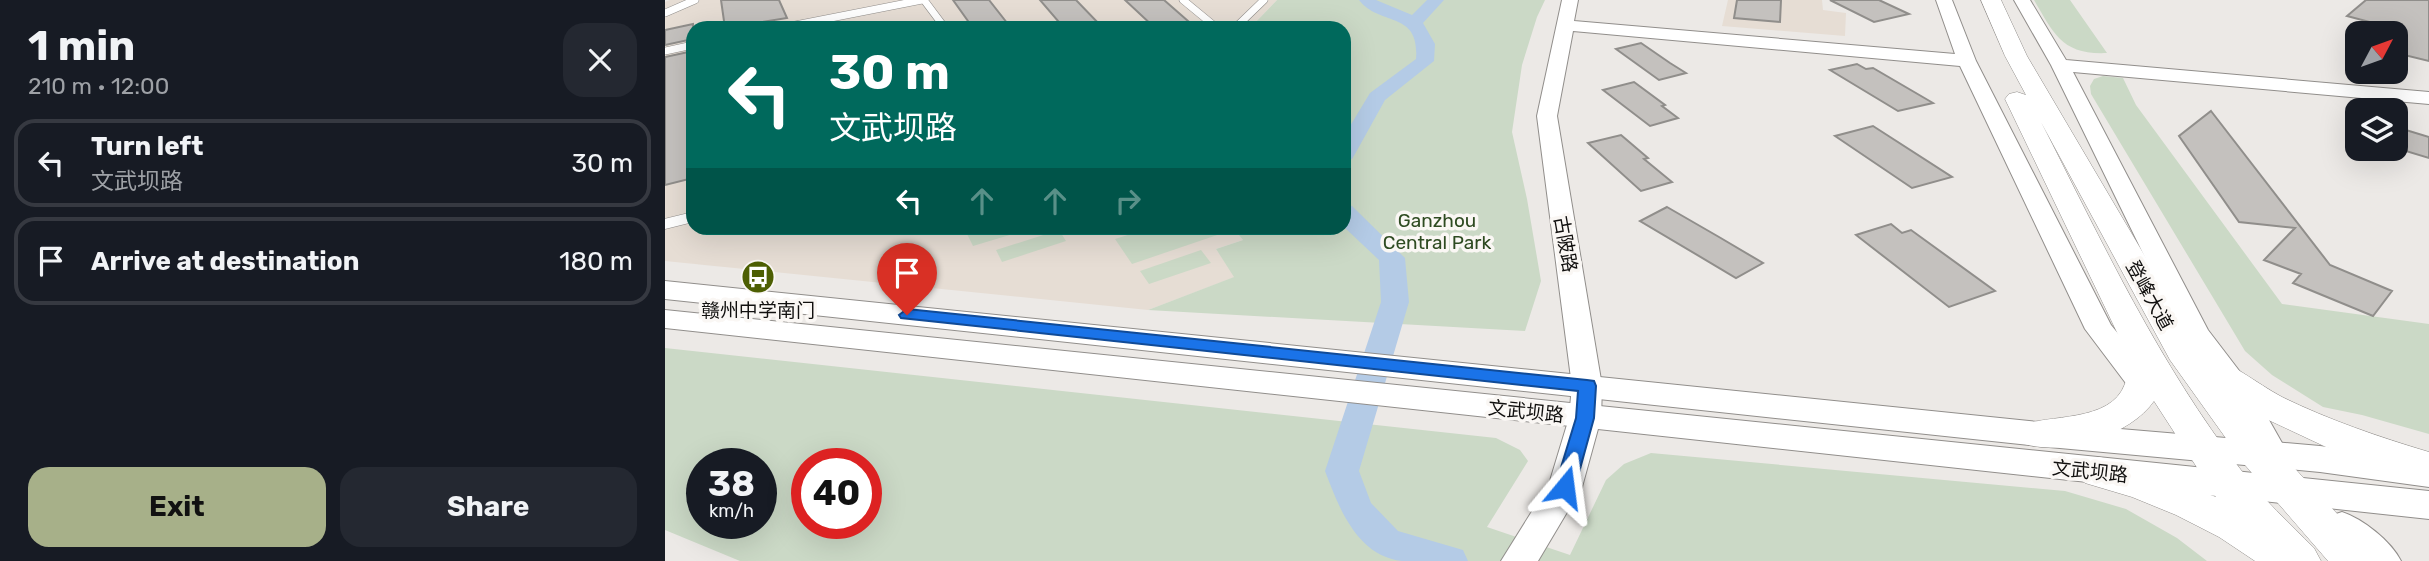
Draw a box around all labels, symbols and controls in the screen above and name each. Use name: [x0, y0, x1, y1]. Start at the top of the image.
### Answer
text: 1 min: [28, 21, 135, 71]
north arrow: [2345, 21, 2408, 84]
map controls: [2345, 21, 2408, 161]
button: close: [563, 23, 637, 97]
text: 30 m: [829, 43, 950, 101]
icon: left: [714, 49, 805, 140]
text: 210 m · 12:00: [28, 72, 169, 100]
button: layers: [2345, 98, 2408, 161]
text: 文武坝路: [829, 109, 957, 147]
text: Turn left: [91, 131, 203, 162]
icon: left: [32, 144, 70, 182]
text: 30 m: [571, 148, 633, 179]
text: 文武坝路: [91, 167, 183, 195]
icon: left: [890, 182, 928, 220]
icon: ahead: [963, 182, 1001, 220]
icon: ahead: [1036, 182, 1074, 220]
icon: right: [1109, 182, 1147, 220]
park label: Ganzhou Central Park: [1383, 209, 1491, 254]
street label: 古陂路: [1549, 214, 1582, 274]
icon: arrive: [32, 242, 70, 280]
pin: [877, 243, 937, 315]
text: Arrive at destination: [91, 246, 359, 277]
text: 180 m: [559, 246, 633, 277]
icon: arrive: [888, 254, 926, 292]
street label: 登峰大道: [2121, 256, 2178, 334]
bus stop icon: 赣州中学南门: [739, 258, 777, 296]
place label: 赣州中学南门: [701, 299, 815, 322]
street label: 文武坝路: [1487, 396, 1565, 427]
speed limit sign: 40: [791, 448, 882, 539]
position arrow: [1528, 450, 1602, 524]
street label: 文武坝路: [2051, 456, 2129, 487]
text: 38: [708, 463, 755, 505]
button: Exit: [28, 467, 326, 547]
button: Share: [340, 467, 637, 547]
text: km/h: [709, 500, 754, 522]

